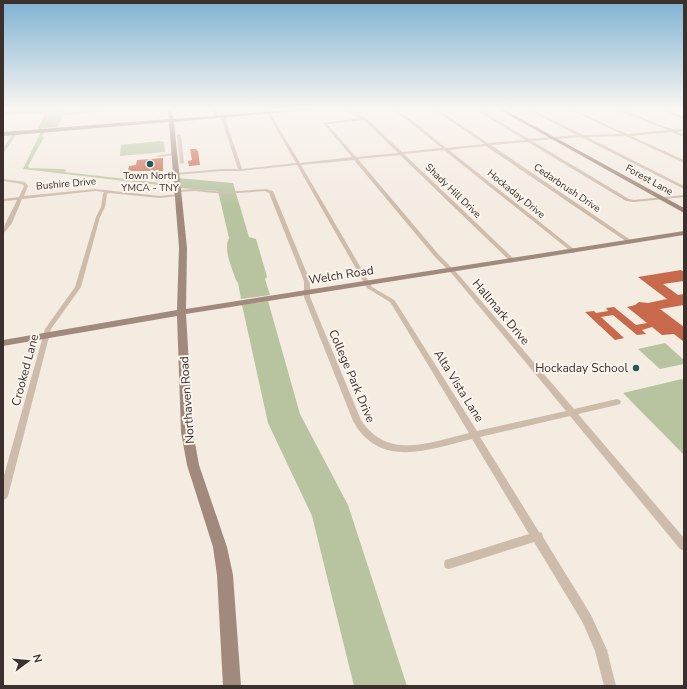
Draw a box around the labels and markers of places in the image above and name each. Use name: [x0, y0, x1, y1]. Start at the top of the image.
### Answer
marker: Town North YMCA - TNY: [145, 159, 155, 169]
place label: Town North YMCA - TNY: [120, 169, 180, 195]
place label: Hockaday School: [535, 360, 628, 376]
marker: Hockaday School: [631, 363, 641, 373]

